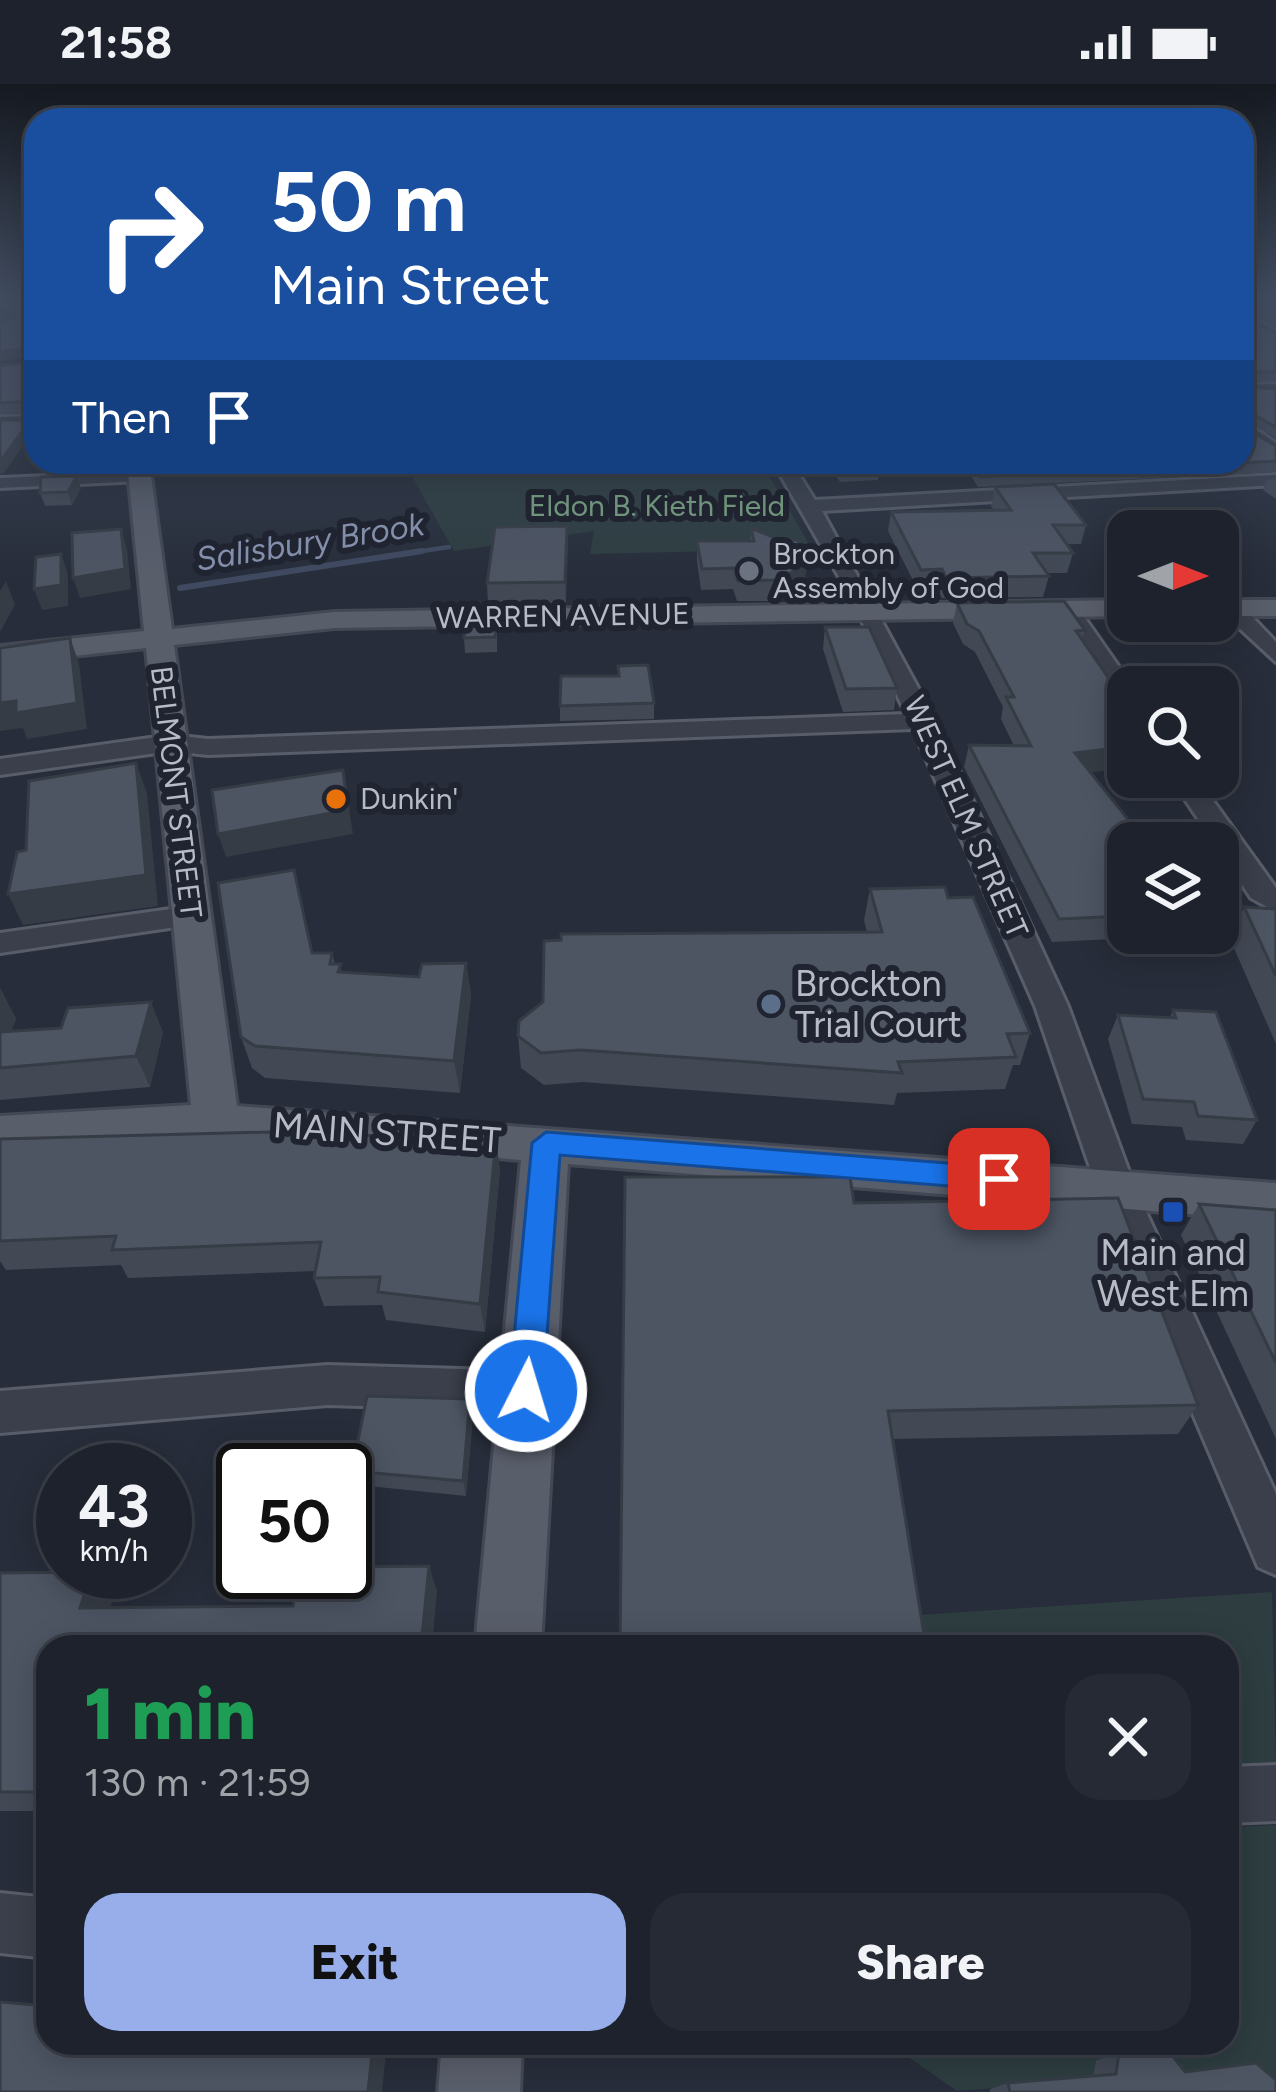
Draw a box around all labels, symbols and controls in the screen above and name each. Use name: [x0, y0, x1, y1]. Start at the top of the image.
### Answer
text: 21:58: [60, 15, 172, 69]
text: 50 m: [270, 151, 466, 252]
icon: right: [72, 156, 228, 312]
text: Main Street: [270, 253, 550, 318]
icon: arrive: [196, 384, 262, 450]
text: Then: [72, 390, 172, 444]
park label: Eldon B. Kieth Field: [529, 487, 785, 524]
water label: Salisbury Brook: [193, 504, 428, 579]
north arrow: [1107, 510, 1239, 642]
map controls: [1107, 510, 1239, 954]
place label: Brockton Assembly of God: [773, 535, 1004, 606]
marker: Brockton Assembly of God: [736, 558, 762, 584]
street label: WARREN AVENUE: [436, 595, 690, 636]
street label: BELMONT STREET: [143, 664, 210, 920]
button: search: [1107, 666, 1239, 798]
street label: WEST ELM STREET: [896, 690, 1037, 944]
place label: Dunkin': [360, 780, 458, 817]
marker: Dunkin': [323, 786, 349, 812]
button: layers: [1107, 822, 1239, 954]
place label: Brockton Trial Court: [795, 962, 962, 1046]
marker: Brockton Trial Court: [758, 991, 784, 1017]
street label: MAIN STREET: [272, 1103, 502, 1162]
pin: [948, 1128, 1050, 1230]
icon: arrive: [966, 1146, 1032, 1212]
marker: Main and West Elm: [1160, 1199, 1186, 1225]
place label: Main and West Elm: [1097, 1231, 1249, 1315]
position arrow: [463, 1328, 589, 1454]
speed limit sign: 50: [216, 1443, 372, 1599]
text: 43: [78, 1470, 150, 1542]
text: km/h: [80, 1532, 148, 1569]
text: 1 min: [84, 1671, 256, 1757]
button: close: [1065, 1674, 1191, 1800]
text: 130 m · 21:59: [84, 1759, 311, 1806]
button: Exit: [84, 1893, 626, 2031]
button: Share: [650, 1893, 1191, 2031]

